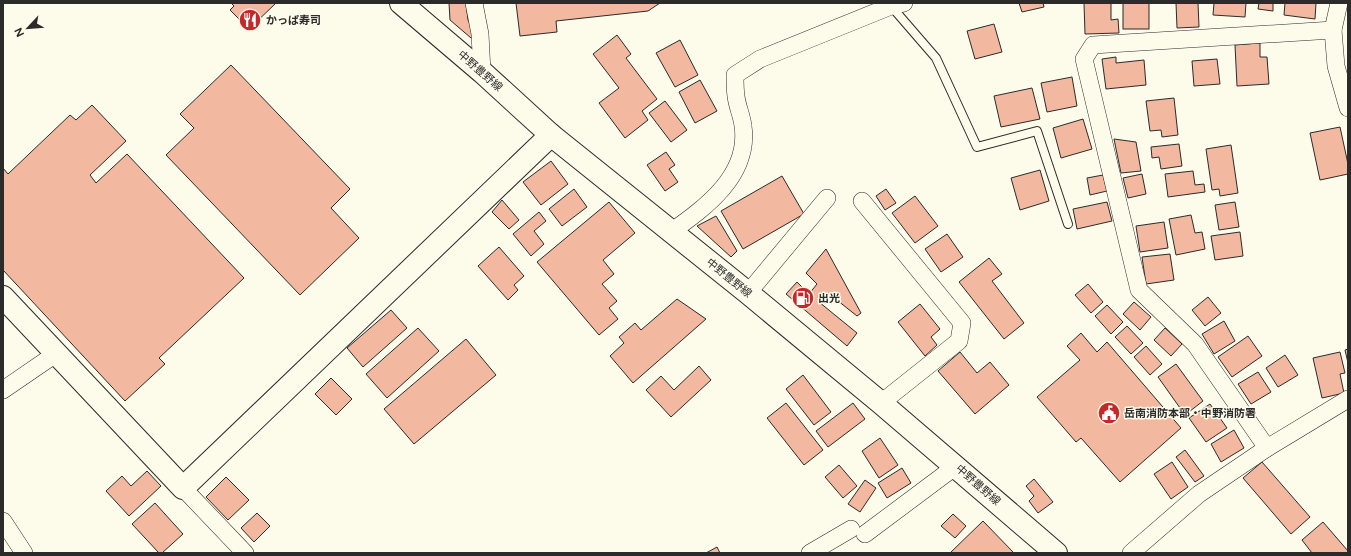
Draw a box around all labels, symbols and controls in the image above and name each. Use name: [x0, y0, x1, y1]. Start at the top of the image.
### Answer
restaurant icon: かっぱ寿司: [237, 7, 263, 33]
north arrow: [8, 8, 48, 48]
place label: かっぱ寿司: [266, 14, 321, 27]
text: N: [12, 25, 27, 39]
street label: 中野豊野線: [455, 48, 505, 94]
street label: 中野豊野線: [704, 256, 754, 300]
fuel station icon: 出光: [790, 285, 816, 311]
place label: 出光: [818, 292, 840, 305]
public building icon: 岳南消防本部・中野消防署: [1096, 400, 1122, 426]
place label: 岳南消防本部・中野消防署: [1124, 407, 1256, 420]
street label: 中野豊野線: [953, 462, 1003, 508]

